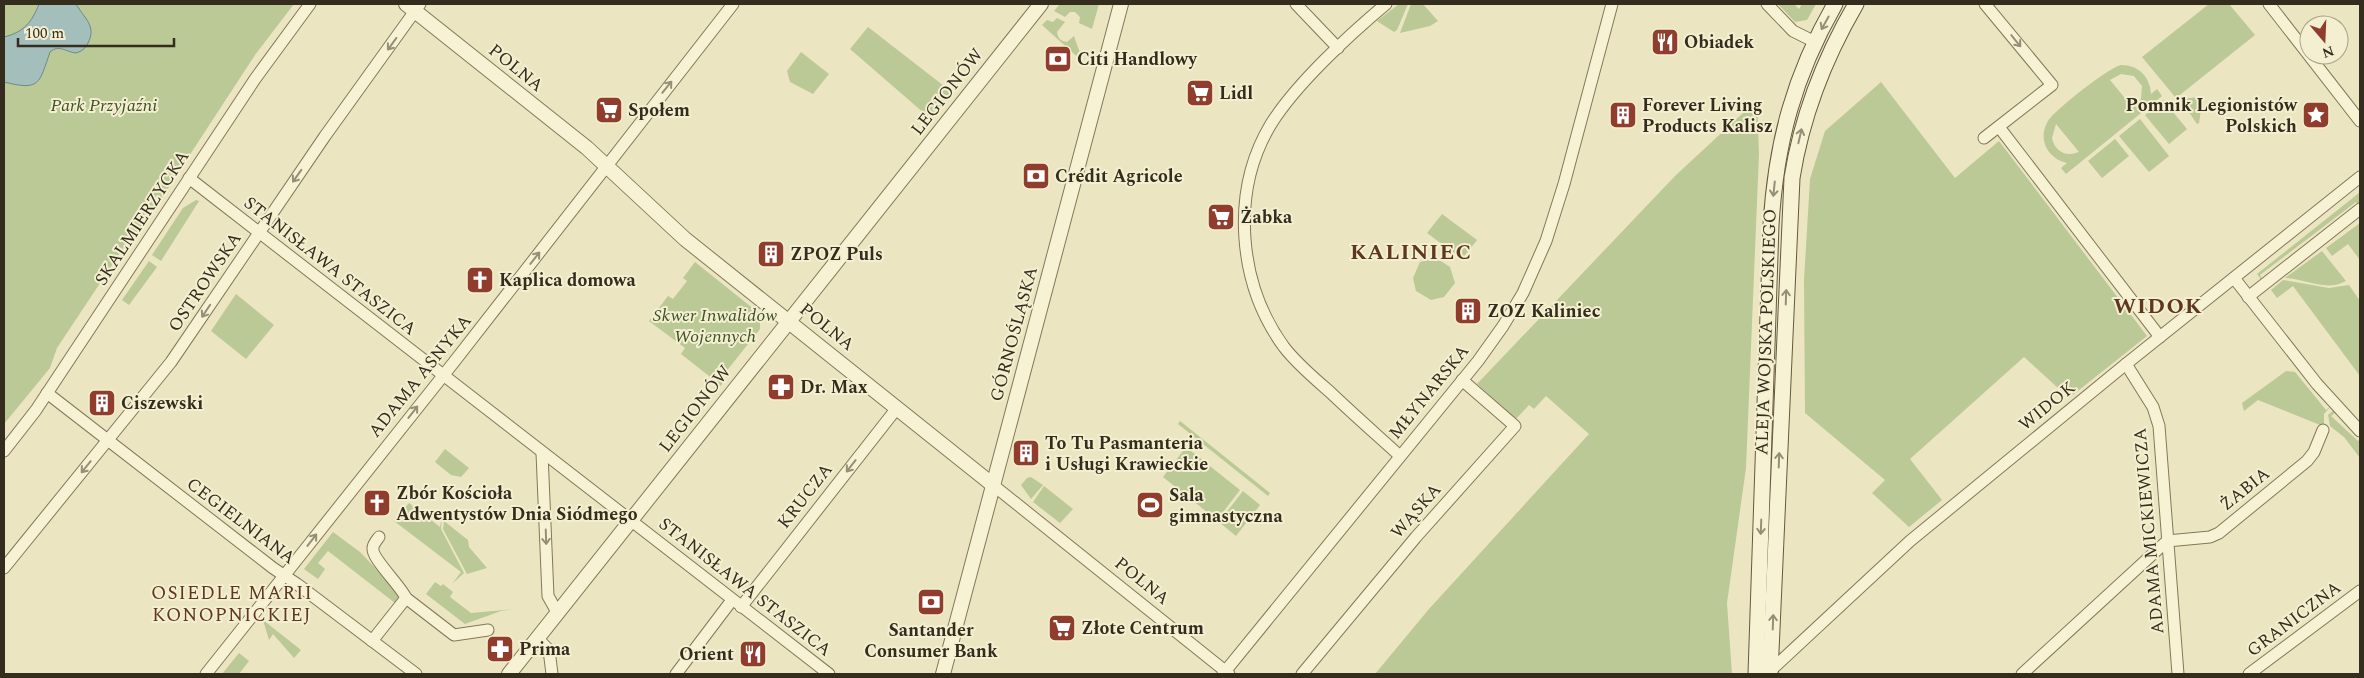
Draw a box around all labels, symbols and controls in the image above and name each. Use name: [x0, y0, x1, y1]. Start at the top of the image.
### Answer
scale bar: [18, 15, 174, 47]
one-way arrow: [1819, 15, 1829, 29]
north arrow: [2299, 15, 2349, 65]
text: 100 m: [25, 22, 64, 45]
restaurant icon: Obiadek: [1650, 27, 1680, 57]
place label: Obiadek: [1684, 29, 1754, 56]
one-way arrow: [2011, 35, 2022, 48]
one-way arrow: [386, 36, 397, 50]
street label: POLNA: [482, 37, 550, 99]
text: N: [2319, 40, 2337, 64]
street label: LEGIONÓW: [904, 42, 990, 141]
bank icon: Citi Handlowy: [1043, 44, 1073, 74]
place label: Citi Handlowy: [1077, 46, 1198, 73]
supermarket icon: Lidl: [1185, 78, 1215, 108]
place label: Lidl: [1219, 80, 1253, 107]
one-way arrow: [661, 81, 672, 94]
park label: Park Przyjaźni: [50, 92, 158, 119]
place label: Forever Living Products Kalisz: [1642, 92, 1773, 140]
place label: Pomnik Legionistów Polskich: [2126, 92, 2298, 140]
supermarket icon: Społem: [594, 95, 624, 125]
place label: Społem: [628, 97, 690, 124]
building icon: Forever Living Products Kalisz: [1608, 100, 1638, 130]
place icon: Pomnik Legionistów Polskich: [2301, 100, 2331, 130]
one-way arrow: [1796, 128, 1805, 144]
street label: SKALMIERZYCKA: [88, 145, 196, 291]
bank icon: Crédit Agricole: [1021, 161, 1051, 191]
place label: Crédit Agricole: [1055, 163, 1183, 190]
one-way arrow: [292, 169, 302, 183]
one-way arrow: [1769, 181, 1779, 197]
street label: STANISŁAWA STASZICA: [238, 190, 422, 342]
supermarket icon: Żabka: [1206, 202, 1236, 232]
place label: Żabka: [1240, 204, 1293, 231]
street label: ALEJA WOJSKA POLSKIEGO: [1748, 208, 1784, 456]
street label: OSTROWSKA: [162, 227, 248, 337]
district label: KALINIEC: [1350, 236, 1472, 269]
building icon: ZPOZ Puls: [756, 239, 786, 269]
place label: ZPOZ Puls: [790, 241, 883, 268]
one-way arrow: [530, 252, 541, 265]
street label: GÓRNOŚLĄSKA: [983, 264, 1045, 404]
church icon: Kaplica domowa: [465, 265, 495, 295]
place label: Kaplica domowa: [499, 267, 636, 294]
one-way arrow: [1781, 290, 1790, 306]
district label: WIDOK: [2113, 290, 2203, 323]
street label: POLNA: [793, 296, 861, 358]
building icon: ZOZ Kaliniec: [1453, 296, 1483, 326]
place label: ZOZ Kaliniec: [1487, 298, 1601, 325]
park label: Skwer Inwalidów Wojennych: [653, 302, 777, 350]
one-way arrow: [201, 303, 211, 317]
street label: ADAMA ASNYKA: [362, 308, 478, 444]
street label: MŁYNARSKA: [1382, 339, 1476, 445]
street label: LEGIONÓW: [652, 359, 738, 458]
pharmacy icon: Dr. Max: [766, 372, 796, 402]
place label: Dr. Max: [800, 374, 868, 401]
street label: WIDOK: [2013, 375, 2081, 437]
building icon: Ciszewski: [87, 388, 117, 418]
place label: Ciszewski: [121, 390, 203, 417]
one-way arrow: [407, 406, 418, 419]
street label: ADAMA MICKIEWICZA: [2127, 427, 2171, 635]
place label: To Tu Pasmanteria i Usługi Krawieckie: [1045, 430, 1208, 478]
building icon: To Tu Pasmanteria i Usługi Krawieckie: [1011, 438, 1041, 468]
one-way arrow: [1775, 452, 1784, 468]
street label: KRUCZA: [771, 457, 839, 535]
one-way arrow: [81, 460, 92, 473]
one-way arrow: [845, 460, 856, 473]
street label: ŻABIA: [2214, 460, 2276, 518]
street label: CEGIELNIANA: [181, 471, 301, 571]
street label: WĄSKA: [1384, 477, 1448, 545]
place label: Zbór Kościoła Adwentystów Dnia Siódmego: [396, 480, 638, 528]
place label: Sala gimnastyczna: [1169, 482, 1283, 530]
church icon: Zbór Kościoła Adwentystów Dnia Siódmego: [362, 488, 392, 518]
sports icon: Sala gimnastyczna: [1135, 490, 1165, 520]
street label: STANISŁAWA STASZICA: [653, 511, 837, 663]
one-way arrow: [1756, 519, 1766, 535]
one-way arrow: [541, 529, 550, 545]
one-way arrow: [307, 533, 317, 547]
street label: POLNA: [1108, 550, 1176, 612]
street label: GRANICZNA: [2241, 574, 2347, 664]
district label: OSIEDLE MARII KONOPNICKIEJ: [151, 579, 313, 630]
bank icon: Santander Consumer Bank: [916, 587, 946, 617]
supermarket icon: Złote Centrum: [1047, 613, 1077, 643]
one-way arrow: [1768, 614, 1778, 630]
place label: Złote Centrum: [1081, 615, 1204, 642]
place label: Santander Consumer Bank: [864, 617, 998, 665]
pharmacy icon: Prima: [485, 634, 515, 664]
place label: Prima: [519, 636, 571, 663]
restaurant icon: Orient: [738, 639, 768, 669]
place label: Orient: [679, 641, 734, 668]

